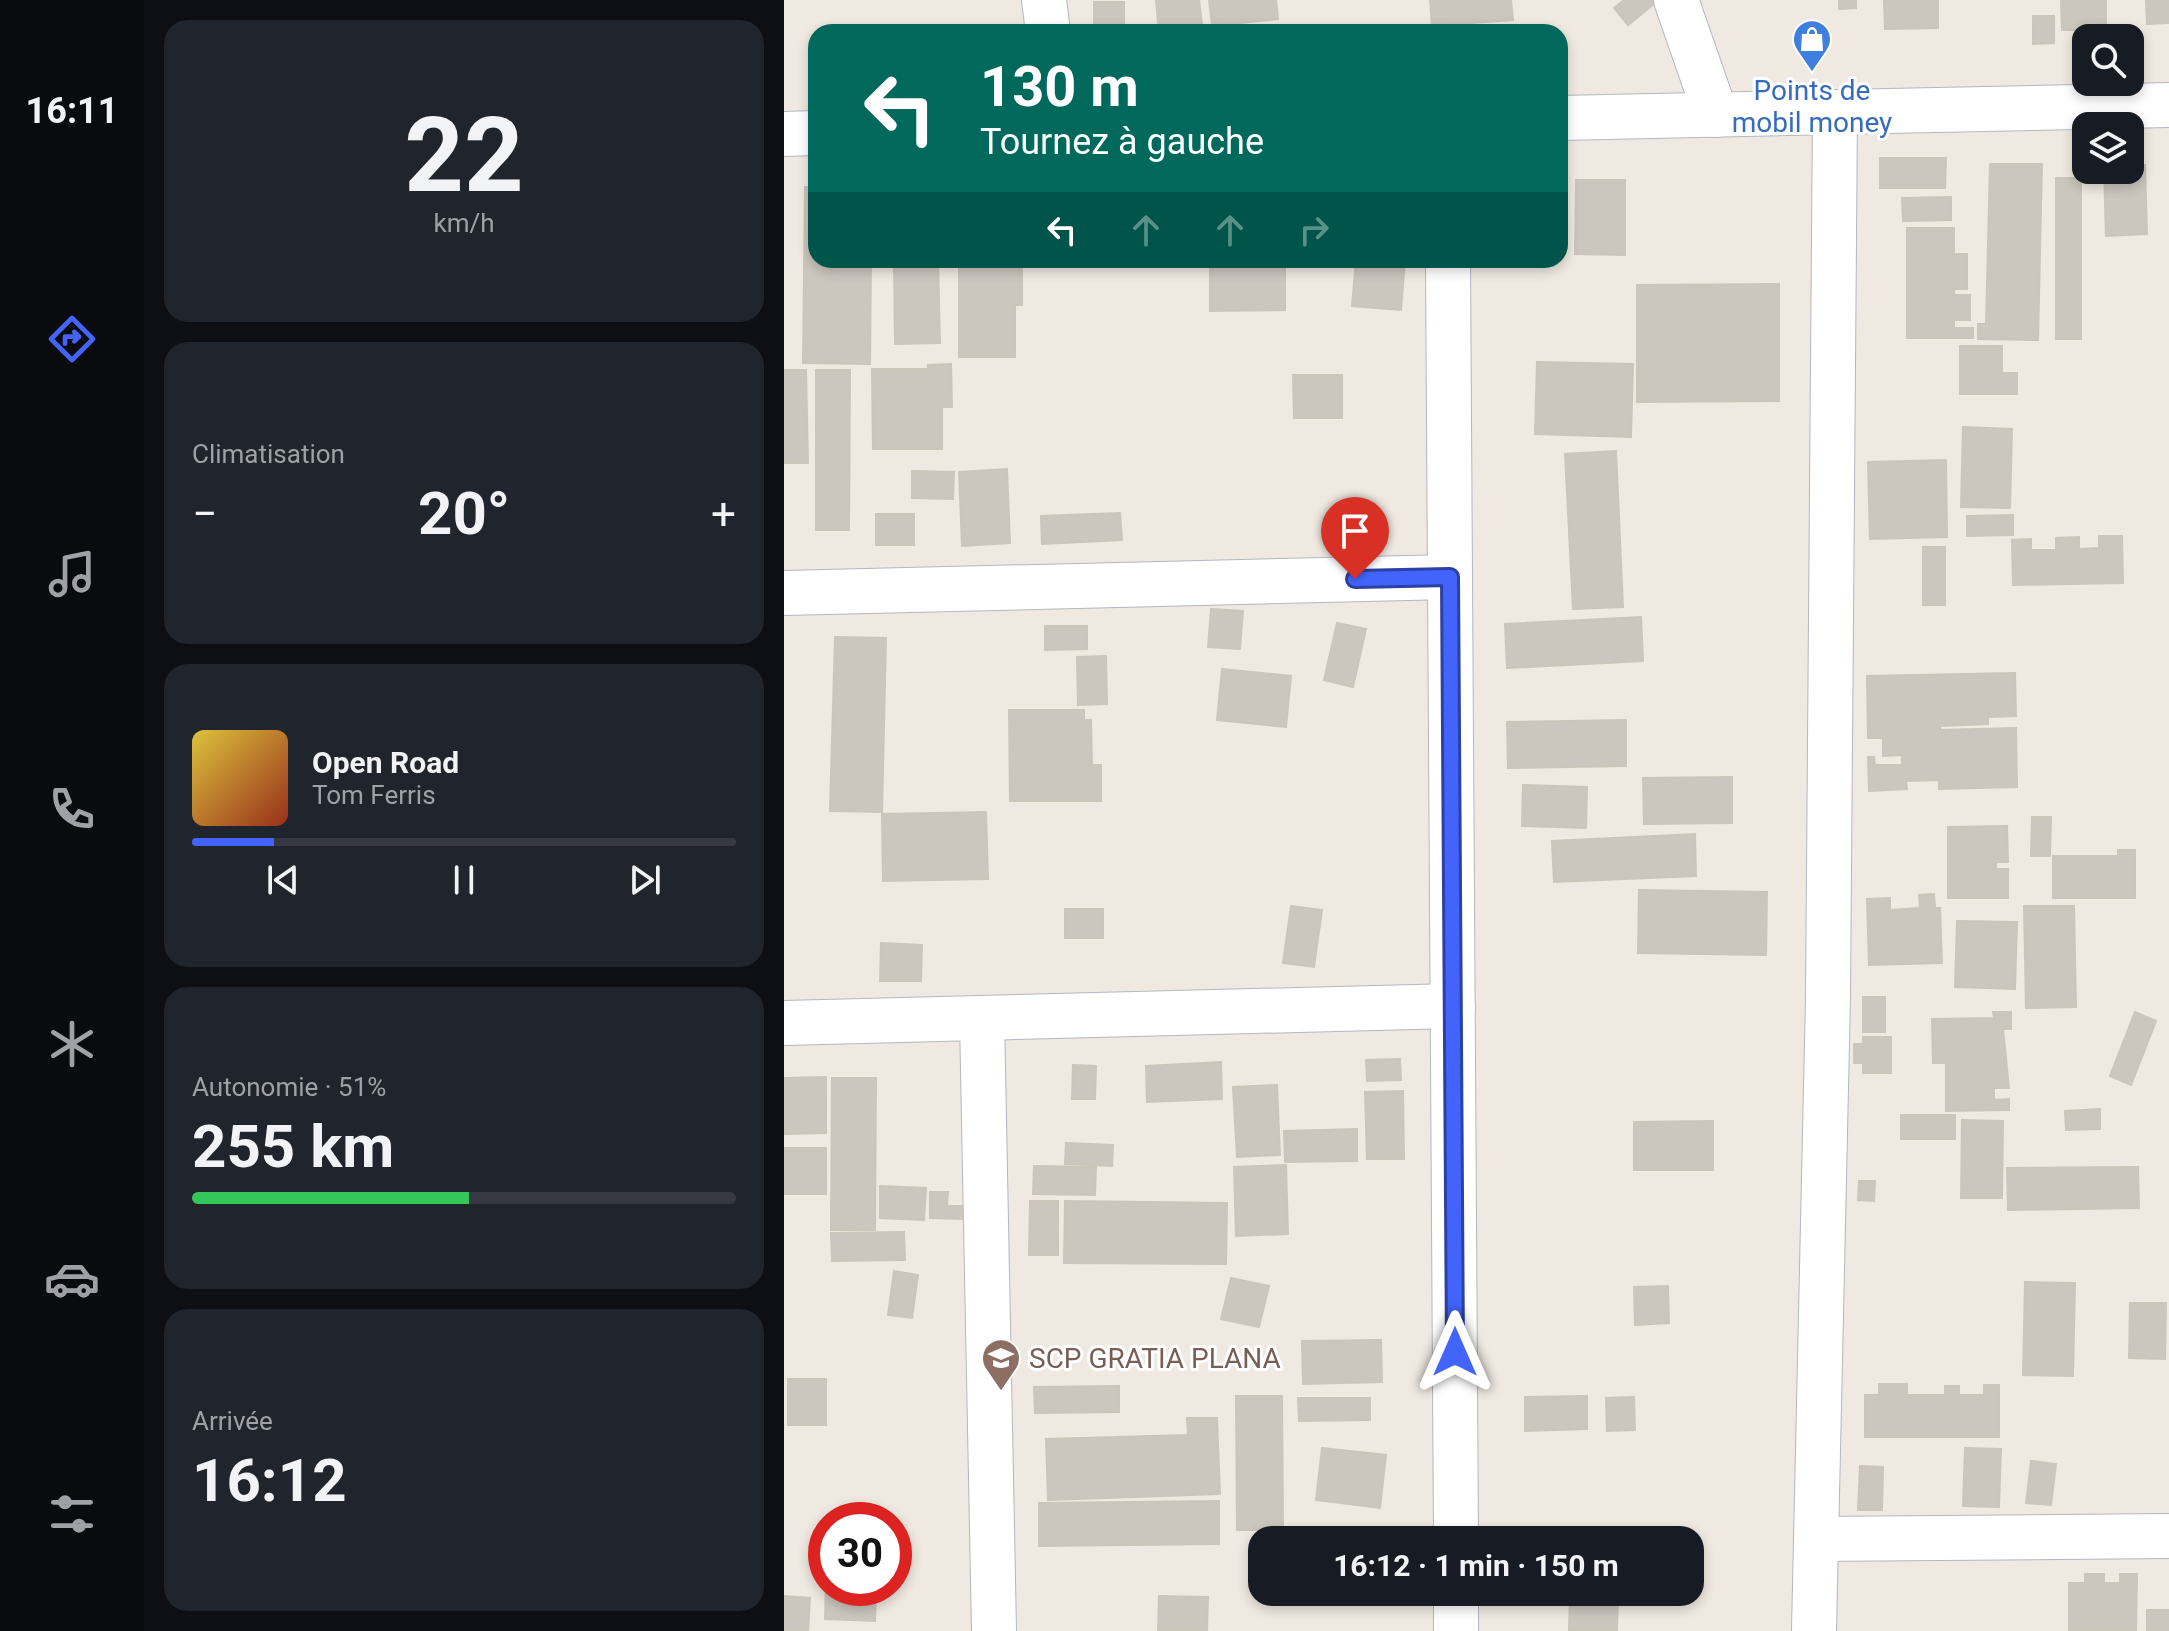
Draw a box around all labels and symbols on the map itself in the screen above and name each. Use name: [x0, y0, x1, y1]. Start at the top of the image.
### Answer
shop icon: Points de mobil money: [1791, 18, 1833, 73]
place label: Points de mobil money: [1732, 74, 1892, 139]
pin: [1321, 497, 1389, 579]
position arrow: [1413, 1310, 1497, 1394]
school or university icon: SCP GRATIA PLANA: [980, 1337, 1022, 1392]
place label: SCP GRATIA PLANA: [1029, 1342, 1281, 1375]
speed limit sign: 30: [808, 1502, 912, 1606]

